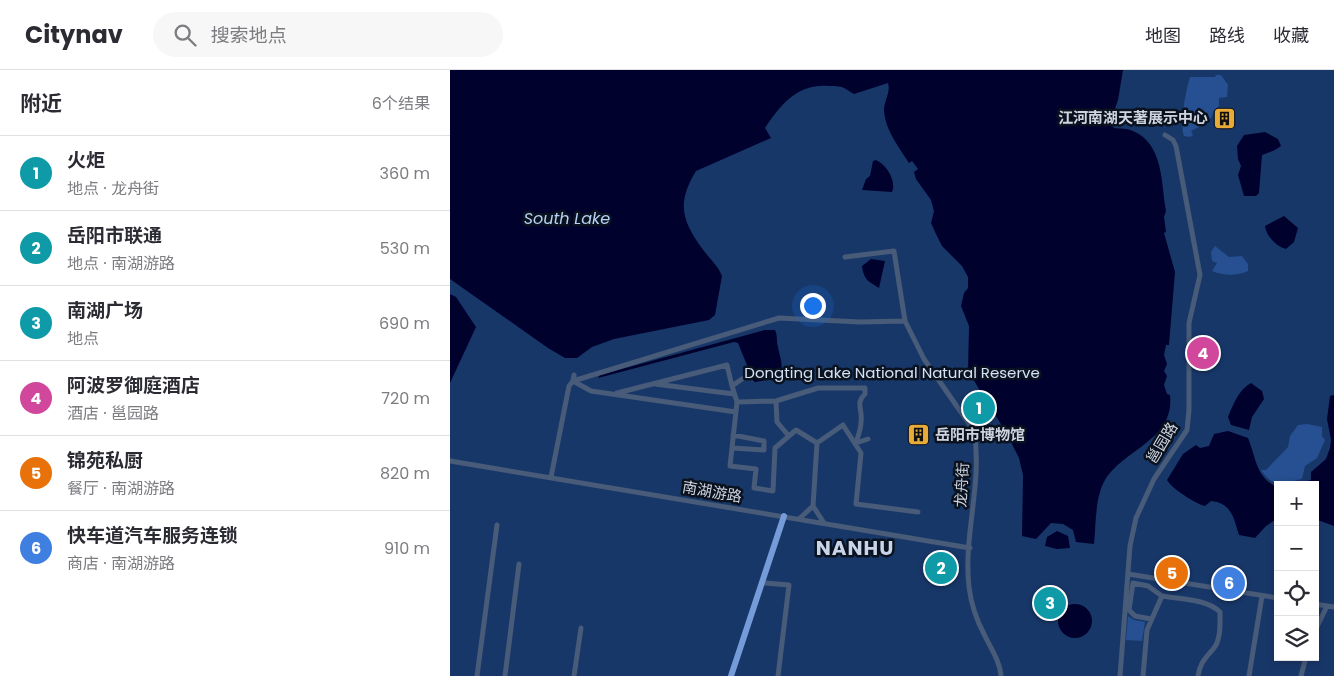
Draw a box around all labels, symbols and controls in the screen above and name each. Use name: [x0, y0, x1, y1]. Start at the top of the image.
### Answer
search box: [153, 12, 503, 57]
text: Citynav: [25, 18, 123, 51]
icon: search: [171, 21, 199, 49]
text: 搜索地点: [211, 22, 287, 49]
text: 地图: [1145, 23, 1181, 48]
text: 路线: [1209, 23, 1245, 48]
text: 收藏: [1273, 23, 1309, 48]
text: 附近: [20, 89, 62, 118]
text: 6个结果: [372, 92, 430, 115]
building icon: 江河南湖天著展示中心: [1212, 106, 1236, 130]
place label: 江河南湖天著展示中心: [1058, 107, 1208, 128]
text: 火炬: [67, 147, 105, 174]
text: 1: [33, 162, 39, 185]
text: 360 m: [380, 162, 430, 185]
text: 地点 · 龙舟街: [67, 177, 159, 200]
water label: South Lake: [524, 207, 610, 230]
text: 岳阳市联通: [67, 222, 162, 249]
text: 2: [31, 237, 41, 260]
text: 530 m: [380, 237, 430, 260]
text: 地点 · 南湖游路: [67, 252, 175, 275]
your location: [800, 293, 826, 319]
text: 南湖广场: [67, 297, 143, 324]
text: 3: [31, 312, 41, 335]
text: 690 m: [379, 312, 430, 335]
text: 地点: [67, 327, 99, 350]
pin: 4: [1187, 334, 1219, 372]
park label: Dongting Lake National Natural Reserve: [744, 362, 1040, 383]
text: 阿波罗御庭酒店: [67, 372, 200, 399]
text: 4: [31, 387, 41, 410]
text: 720 m: [381, 387, 430, 410]
pin: 1: [963, 389, 995, 427]
text: 酒店 · 邕园路: [67, 402, 159, 425]
street label: 邕园路: [1141, 418, 1182, 467]
building icon: 岳阳市博物馆: [907, 423, 931, 447]
place label: 岳阳市博物馆: [935, 424, 1025, 445]
text: 锦苑私厨: [67, 447, 143, 474]
text: 5: [31, 462, 41, 485]
text: 820 m: [380, 462, 430, 485]
street label: 龙舟街: [950, 462, 973, 508]
street label: 南湖游路: [681, 476, 743, 507]
text: 餐厅 · 南湖游路: [67, 477, 175, 500]
map controls: [1274, 481, 1319, 661]
button: +: [1274, 481, 1319, 526]
text: 快车道汽车服务连锁: [67, 522, 238, 549]
button: −: [1274, 526, 1319, 571]
district label: NANHU: [816, 534, 894, 562]
text: 6: [31, 537, 41, 560]
text: 910 m: [384, 537, 430, 560]
pin: 2: [925, 549, 957, 587]
text: 商店 · 南湖游路: [67, 552, 175, 575]
pin: 5: [1156, 554, 1188, 592]
pin: 6: [1213, 564, 1245, 602]
button: locate: [1274, 571, 1319, 616]
pin: 3: [1034, 584, 1066, 622]
button: layers: [1274, 616, 1319, 661]

